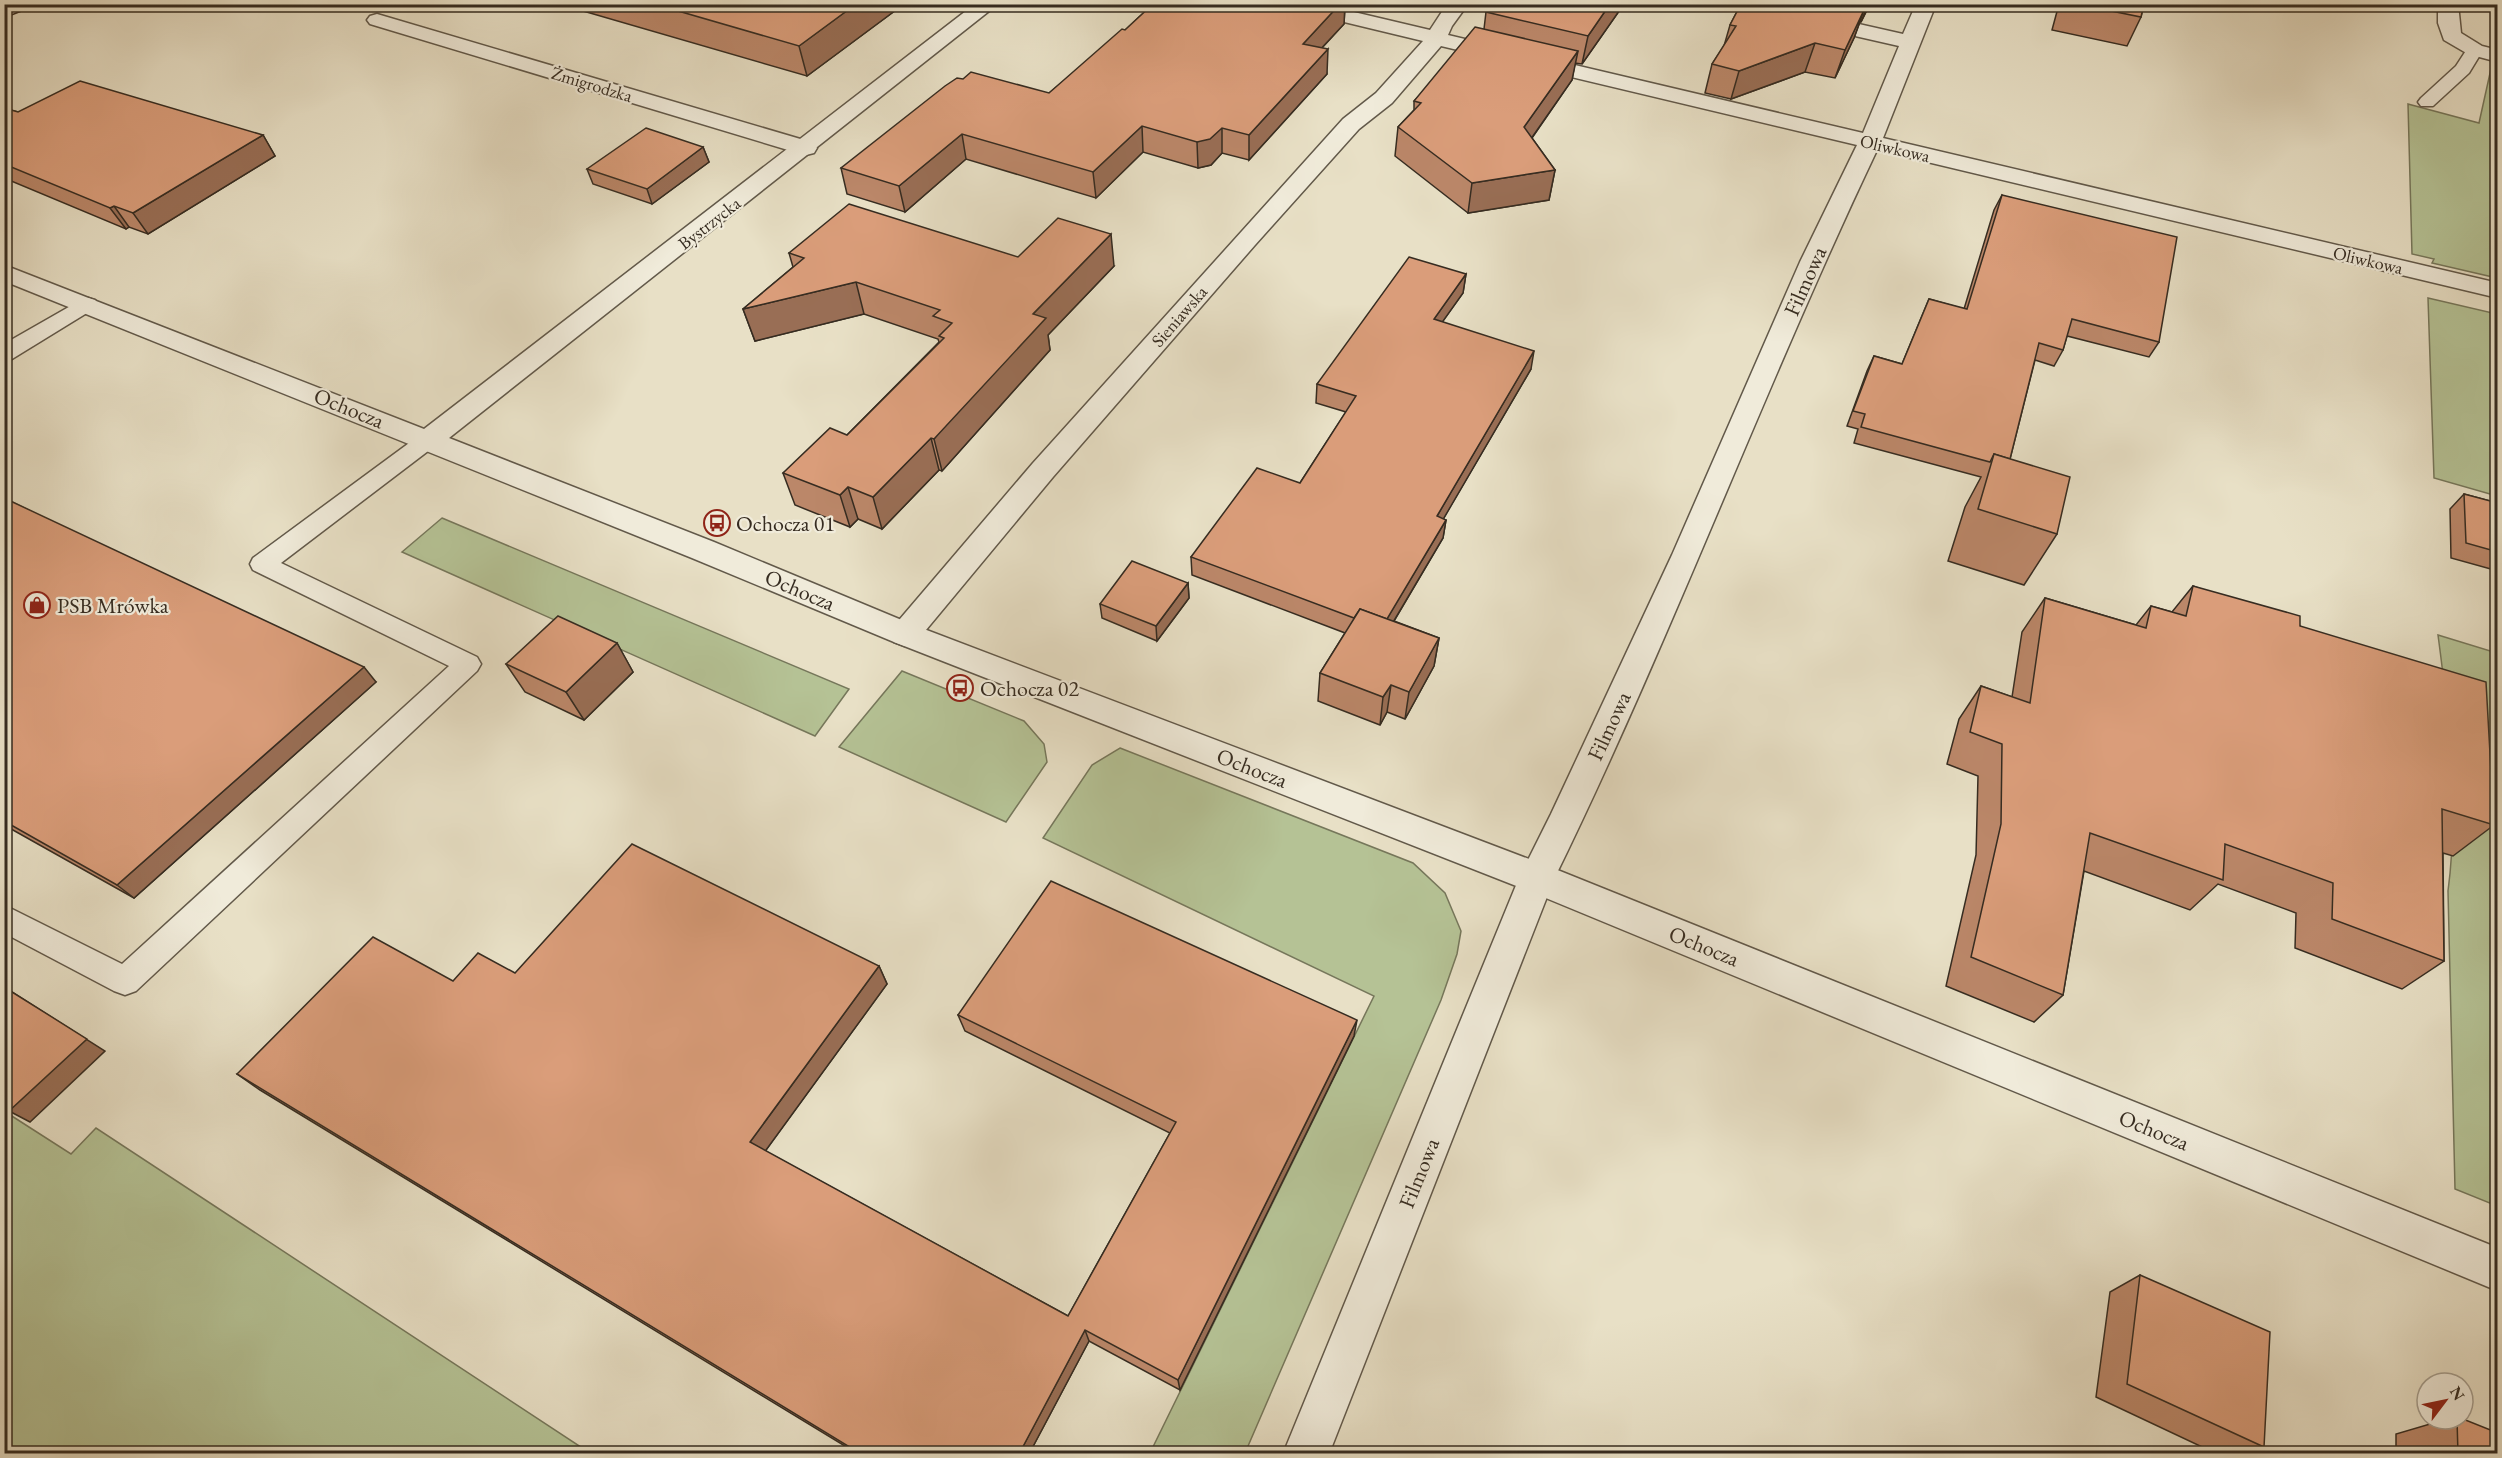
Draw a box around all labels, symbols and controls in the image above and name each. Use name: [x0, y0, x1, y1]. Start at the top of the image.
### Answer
street label: Żmigrodzka: [549, 61, 636, 107]
street label: Oliwkowa: [1858, 129, 1933, 167]
street label: Bystrzycka: [673, 191, 746, 255]
street label: Oliwkowa: [2331, 241, 2406, 279]
street label: Filmowa: [1777, 242, 1833, 320]
street label: Sieniawska: [1146, 280, 1213, 352]
street label: Ochocza: [310, 381, 389, 435]
bus stop icon: Ochocza 01: [702, 508, 732, 538]
place label: Ochocza 01: [736, 509, 835, 538]
street label: Ochocza: [761, 562, 840, 618]
shop icon: PSB Mrówka: [22, 590, 52, 620]
place label: PSB Mrówka: [57, 591, 169, 620]
bus stop icon: Ochocza 02: [945, 673, 975, 703]
place label: Ochocza 02: [980, 674, 1079, 703]
street label: Filmowa: [1580, 687, 1638, 765]
street label: Ochocza: [1213, 741, 1292, 795]
street label: Ochocza: [1665, 919, 1744, 973]
street label: Ochocza: [2115, 1103, 2194, 1157]
street label: Filmowa: [1392, 1133, 1446, 1212]
north arrow: [2415, 1371, 2475, 1431]
text: N: [2445, 1382, 2470, 1404]

